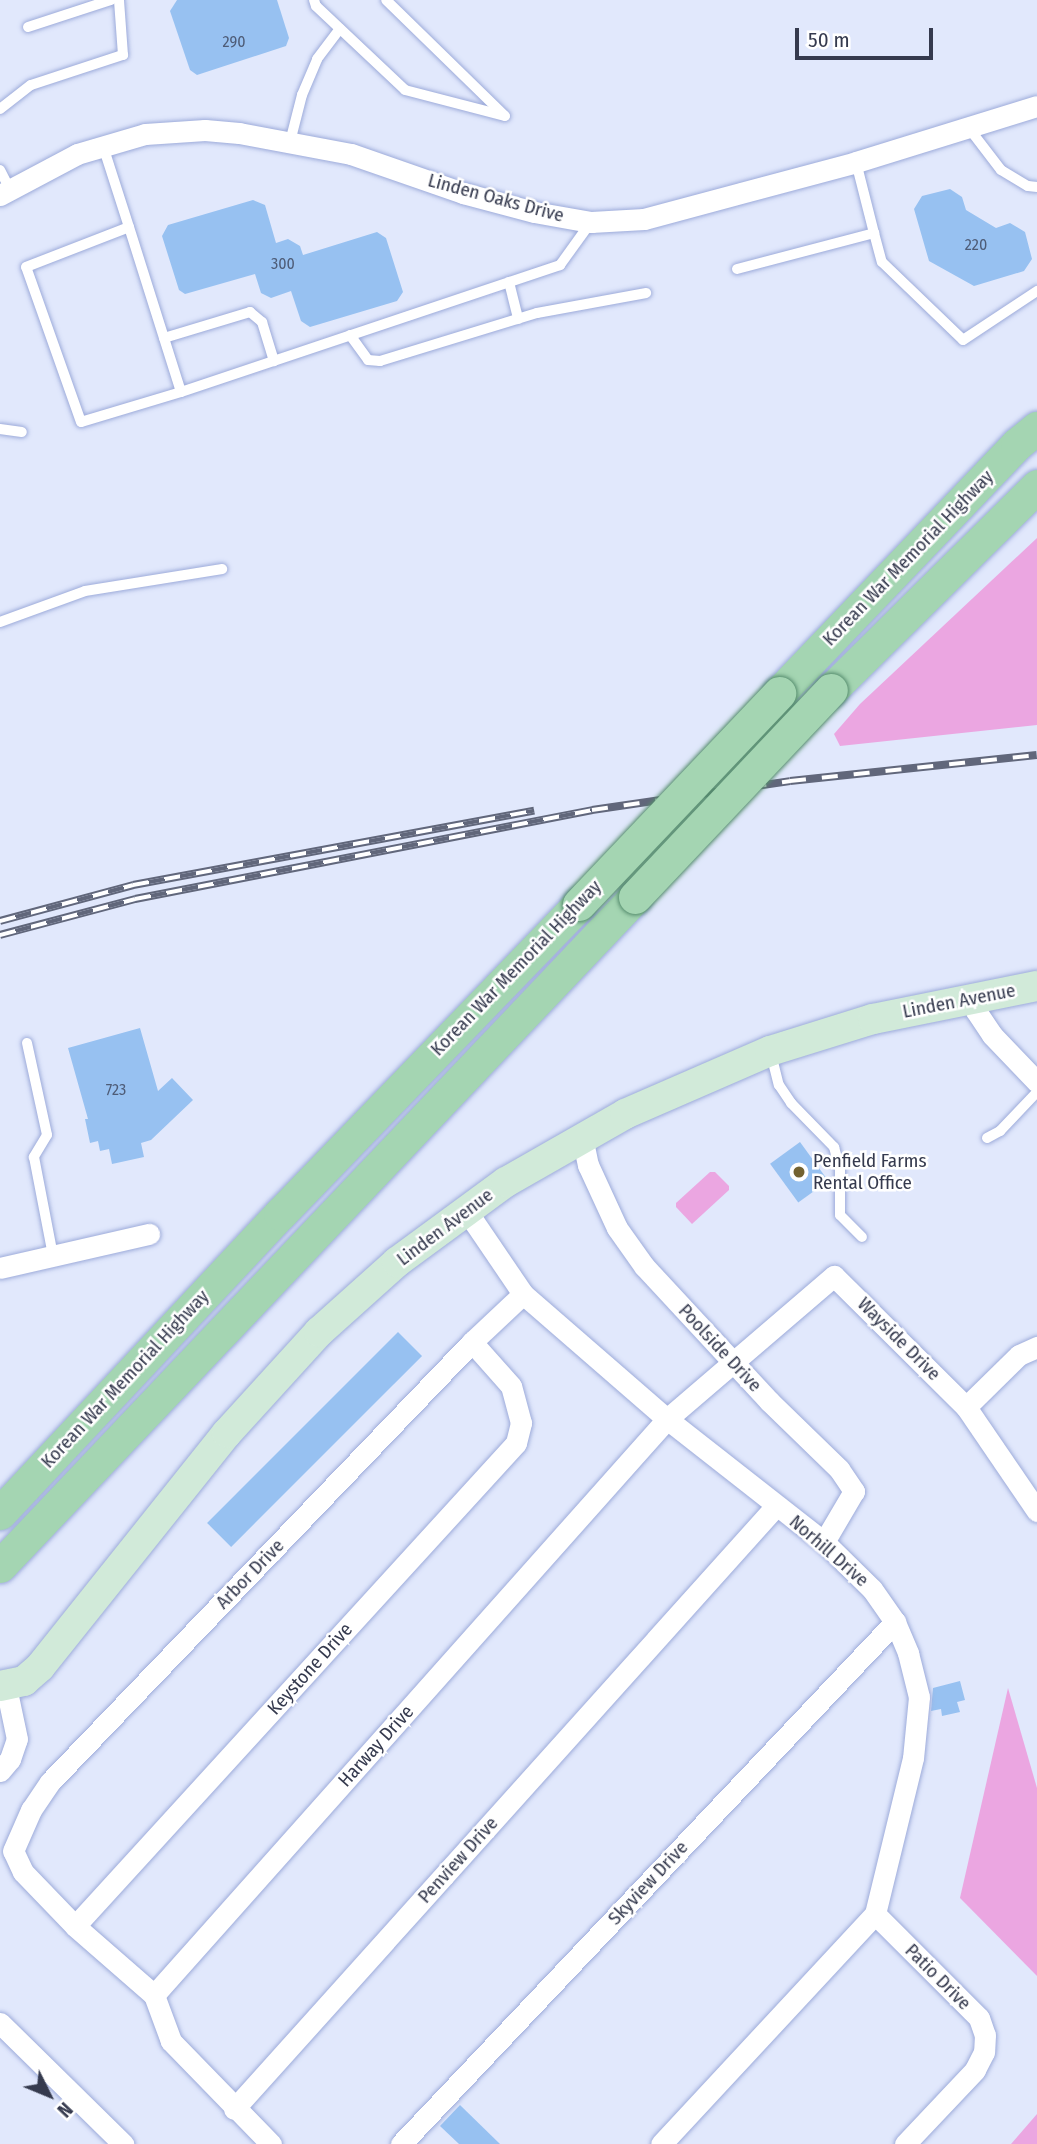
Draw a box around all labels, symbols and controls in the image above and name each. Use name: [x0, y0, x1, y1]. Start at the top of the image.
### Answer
scale bar: [799, 14, 937, 58]
text: 50 m: [808, 27, 850, 53]
house number: 290: [222, 32, 246, 52]
street label: Linden Oaks Drive: [425, 169, 567, 227]
house number: 220: [965, 235, 987, 255]
house number: 300: [271, 254, 295, 274]
street label: Korean War Memorial Highway: [818, 465, 998, 651]
street label: Korean War Memorial Highway: [426, 875, 606, 1061]
street label: Linden Avenue: [901, 979, 1017, 1023]
house number: 723: [106, 1080, 126, 1100]
place label: Penfield Farms Rental Office: [813, 1150, 927, 1194]
marker: Penfield Farms Rental Office: [791, 1164, 807, 1180]
street label: Linden Avenue: [392, 1183, 498, 1271]
street label: Korean War Memorial Highway: [36, 1285, 214, 1473]
street label: Wayside Drive: [853, 1293, 945, 1385]
street label: Poolside Drive: [674, 1299, 766, 1397]
street label: Norhill Drive: [785, 1510, 873, 1592]
street label: Arbor Drive: [211, 1534, 289, 1614]
street label: Keystone Drive: [263, 1618, 357, 1720]
street label: Harway Drive: [333, 1701, 419, 1791]
street label: Penview Drive: [413, 1812, 503, 1908]
street label: Skyview Drive: [603, 1836, 693, 1930]
street label: Patio Drive: [900, 1939, 976, 2015]
north arrow: [14, 2060, 84, 2130]
text: N: [52, 2098, 77, 2122]

